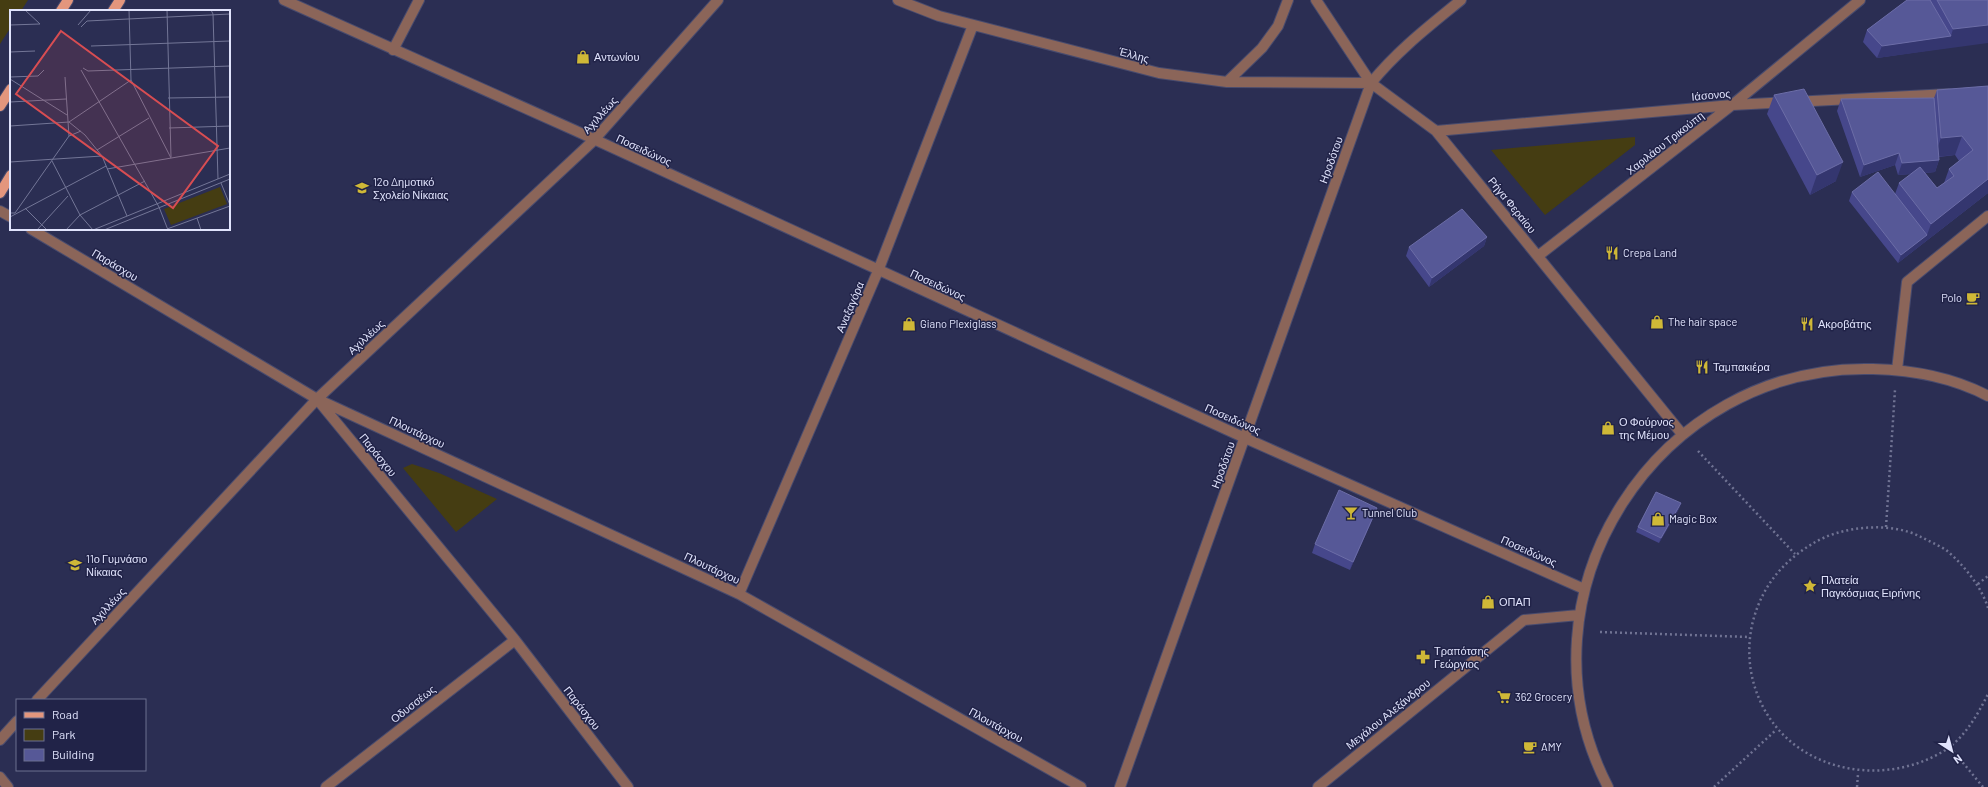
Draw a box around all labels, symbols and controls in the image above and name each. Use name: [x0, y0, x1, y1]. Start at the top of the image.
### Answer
inset map: [10, 10, 230, 230]
street label: Έλλης: [1116, 44, 1151, 65]
shop icon: Αντωνίου: [575, 49, 591, 65]
place label: Αντωνίου: [594, 50, 640, 63]
street label: Ιάσονος: [1691, 86, 1731, 103]
street label: Αχιλλέως: [580, 94, 620, 136]
street label: Χαριλάου Τρικούπη: [1623, 108, 1706, 177]
street label: Ποσειδώνος: [614, 131, 674, 168]
street label: Ηροδότου: [1316, 135, 1345, 185]
street label: Ρήγα Φεραίου: [1486, 174, 1539, 235]
place label: 12ο Δημοτικό Σχολείο Νίκαιας: [373, 175, 449, 201]
school or university icon: 12ο Δημοτικό Σχολείο Νίκαιας: [354, 180, 370, 196]
restaurant icon: Crepa Land: [1604, 245, 1620, 261]
street label: Παράσχου: [90, 246, 141, 283]
place label: Crepa Land: [1623, 246, 1677, 259]
street label: Ποσειδώνος: [908, 266, 968, 303]
street label: Αναξαγόρα: [833, 279, 866, 334]
cafe icon: Polo: [1965, 290, 1981, 306]
place label: Polo: [1941, 291, 1962, 304]
shop icon: The hair space: [1649, 314, 1665, 330]
place label: The hair space: [1668, 315, 1737, 328]
street label: Αχιλλέως: [345, 316, 387, 357]
shop icon: Giano Plexiglass: [901, 316, 917, 332]
restaurant icon: Ακροβάτης: [1799, 316, 1815, 332]
place label: Giano Plexiglass: [920, 317, 996, 330]
place label: Ακροβάτης: [1818, 317, 1872, 330]
restaurant icon: Ταμπακιέρα: [1694, 359, 1710, 375]
place label: Ταμπακιέρα: [1713, 360, 1770, 373]
street label: Ποσειδώνος: [1203, 400, 1263, 437]
street label: Πλουτάρχου: [387, 413, 447, 450]
place label: Ο Φούρνος της Μέμου: [1619, 415, 1674, 441]
shop icon: Ο Φούρνος της Μέμου: [1600, 420, 1616, 436]
street label: Παράσχου: [357, 431, 400, 479]
street label: Ηροδότου: [1208, 440, 1237, 490]
bar icon: Tunnel Club: [1343, 505, 1359, 521]
place label: Tunnel Club: [1362, 506, 1417, 519]
shop icon: Magic Box: [1650, 511, 1666, 527]
place label: Magic Box: [1669, 512, 1717, 525]
street label: Ποσειδώνος: [1499, 532, 1559, 569]
street label: Πλουτάρχου: [682, 549, 742, 586]
place label: 11ο Γυμνάσιο Νίκαιας: [86, 552, 147, 578]
school or university icon: 11ο Γυμνάσιο Νίκαιας: [67, 557, 83, 573]
place label: Πλατεία Παγκόσμιας Ειρήνης: [1821, 573, 1920, 599]
place icon: Πλατεία Παγκόσμιας Ειρήνης: [1802, 578, 1818, 594]
street label: Αχιλλέως: [87, 585, 128, 627]
shop icon: ΟΠΑΠ: [1480, 594, 1496, 610]
place label: ΟΠΑΠ: [1499, 595, 1531, 608]
place label: Τραπότσης Γεώργιος: [1434, 644, 1489, 670]
pharmacy icon: Τραπότσης Γεώργιος: [1415, 649, 1431, 665]
street label: Μεγάλου Αλεξάνδρου: [1343, 676, 1432, 751]
street label: Οδυσσέως: [388, 682, 438, 725]
street label: Παράσχου: [561, 683, 603, 732]
supermarket icon: 362 Grocery: [1496, 689, 1512, 705]
place label: 362 Grocery: [1515, 690, 1572, 703]
legend: [16, 699, 146, 771]
street label: Πλουτάρχου: [967, 704, 1026, 745]
text: Road: [52, 707, 79, 721]
text: Park: [52, 727, 76, 741]
north arrow: [1932, 731, 1972, 771]
cafe icon: AMY: [1522, 739, 1538, 755]
place label: AMY: [1541, 740, 1562, 753]
text: Building: [52, 747, 94, 761]
text: N: [1951, 752, 1965, 767]

